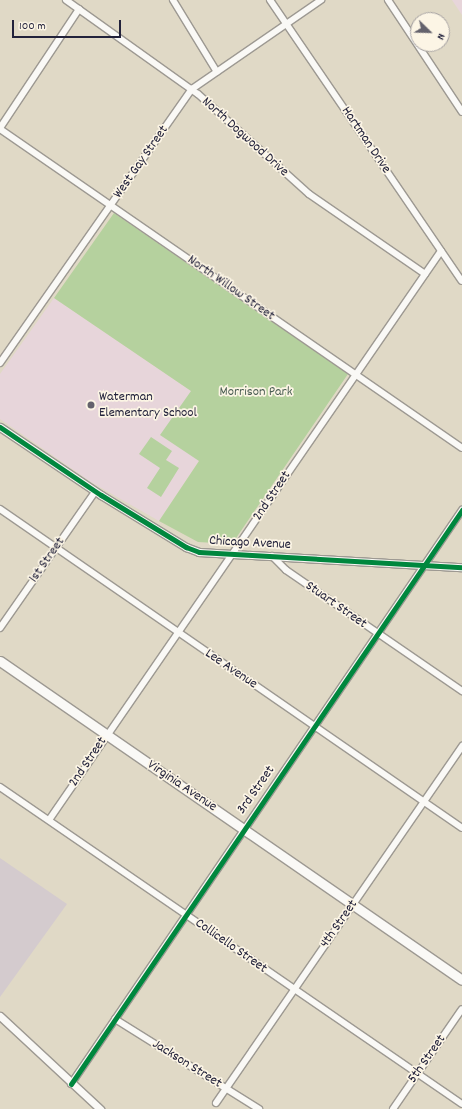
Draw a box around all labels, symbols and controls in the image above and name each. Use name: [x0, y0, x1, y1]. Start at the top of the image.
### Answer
scale bar: [14, 12, 123, 38]
north arrow: [410, 12, 450, 52]
text: 100 m: [19, 18, 46, 35]
text: N: [432, 31, 449, 42]
street label: North Dogwood Drive: [198, 94, 292, 180]
street label: Hartman Drive: [338, 103, 394, 177]
street label: West Gay Street: [110, 122, 172, 202]
street label: North Willow Street: [184, 252, 278, 324]
park label: Morrison Park: [219, 384, 293, 400]
place label: Waterman Elementary School: [99, 389, 197, 422]
marker: Waterman Elementary School: [86, 400, 96, 410]
street label: 2nd Street: [249, 468, 295, 524]
street label: Chicago Avenue: [209, 532, 291, 554]
street label: 1st Street: [25, 534, 69, 586]
street label: Stuart Street: [302, 578, 370, 632]
street label: Lee Avenue: [202, 645, 260, 693]
street label: 2nd Street: [65, 734, 111, 790]
street label: Virginia Avenue: [144, 757, 220, 815]
street label: 3rd Street: [233, 763, 279, 817]
street label: 4th Street: [316, 897, 362, 951]
street label: Collicello Street: [192, 915, 270, 977]
street label: 5th Street: [404, 1032, 450, 1086]
street label: Jackson Street: [149, 1036, 225, 1092]

